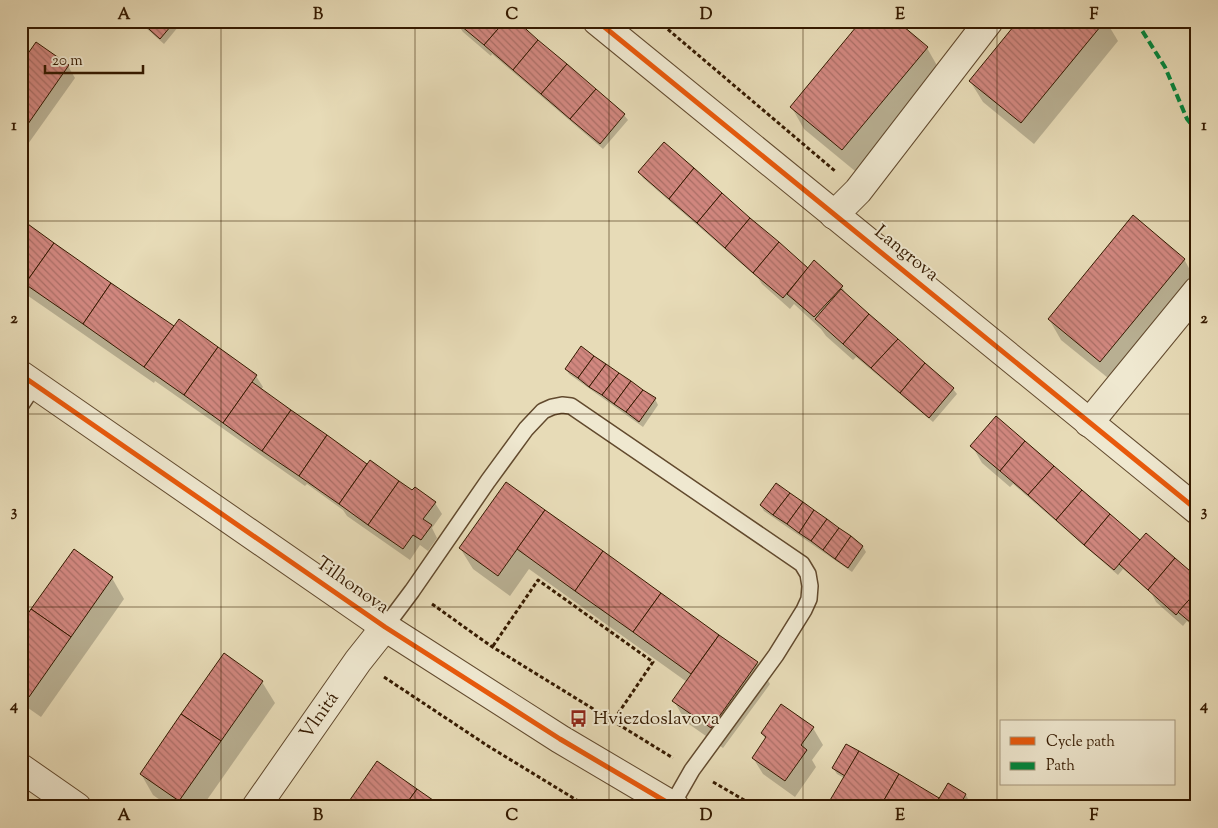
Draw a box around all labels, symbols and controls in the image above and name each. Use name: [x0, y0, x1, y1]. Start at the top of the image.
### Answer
text: A: [118, 4, 131, 27]
text: B: [313, 4, 323, 27]
text: C: [506, 4, 519, 27]
text: D: [700, 4, 713, 27]
text: E: [895, 4, 905, 27]
text: F: [1090, 4, 1099, 27]
scale bar: [45, 42, 142, 74]
text: 20 m: [52, 51, 83, 72]
text: 1: [11, 115, 17, 138]
text: 1: [1201, 115, 1207, 138]
street label: Langrova: [868, 220, 944, 289]
text: 2: [10, 308, 18, 331]
text: 2: [1200, 308, 1208, 331]
text: 3: [11, 501, 18, 524]
text: 3: [1201, 501, 1208, 524]
street label: Tilhonova: [310, 551, 394, 621]
street label: Vlnitá: [294, 687, 346, 745]
text: 4: [9, 695, 18, 718]
text: 4: [1199, 695, 1208, 718]
place label: Hviezdoslavova: [593, 706, 720, 733]
bus stop icon: Hviezdoslavova: [569, 709, 589, 729]
legend: [1000, 720, 1176, 786]
text: Cycle path: [1046, 732, 1115, 753]
text: Path: [1046, 756, 1075, 777]
text: A: [118, 805, 131, 828]
text: B: [313, 805, 323, 828]
text: C: [506, 805, 519, 828]
text: D: [700, 805, 713, 828]
text: E: [895, 805, 905, 828]
text: F: [1090, 805, 1099, 828]

